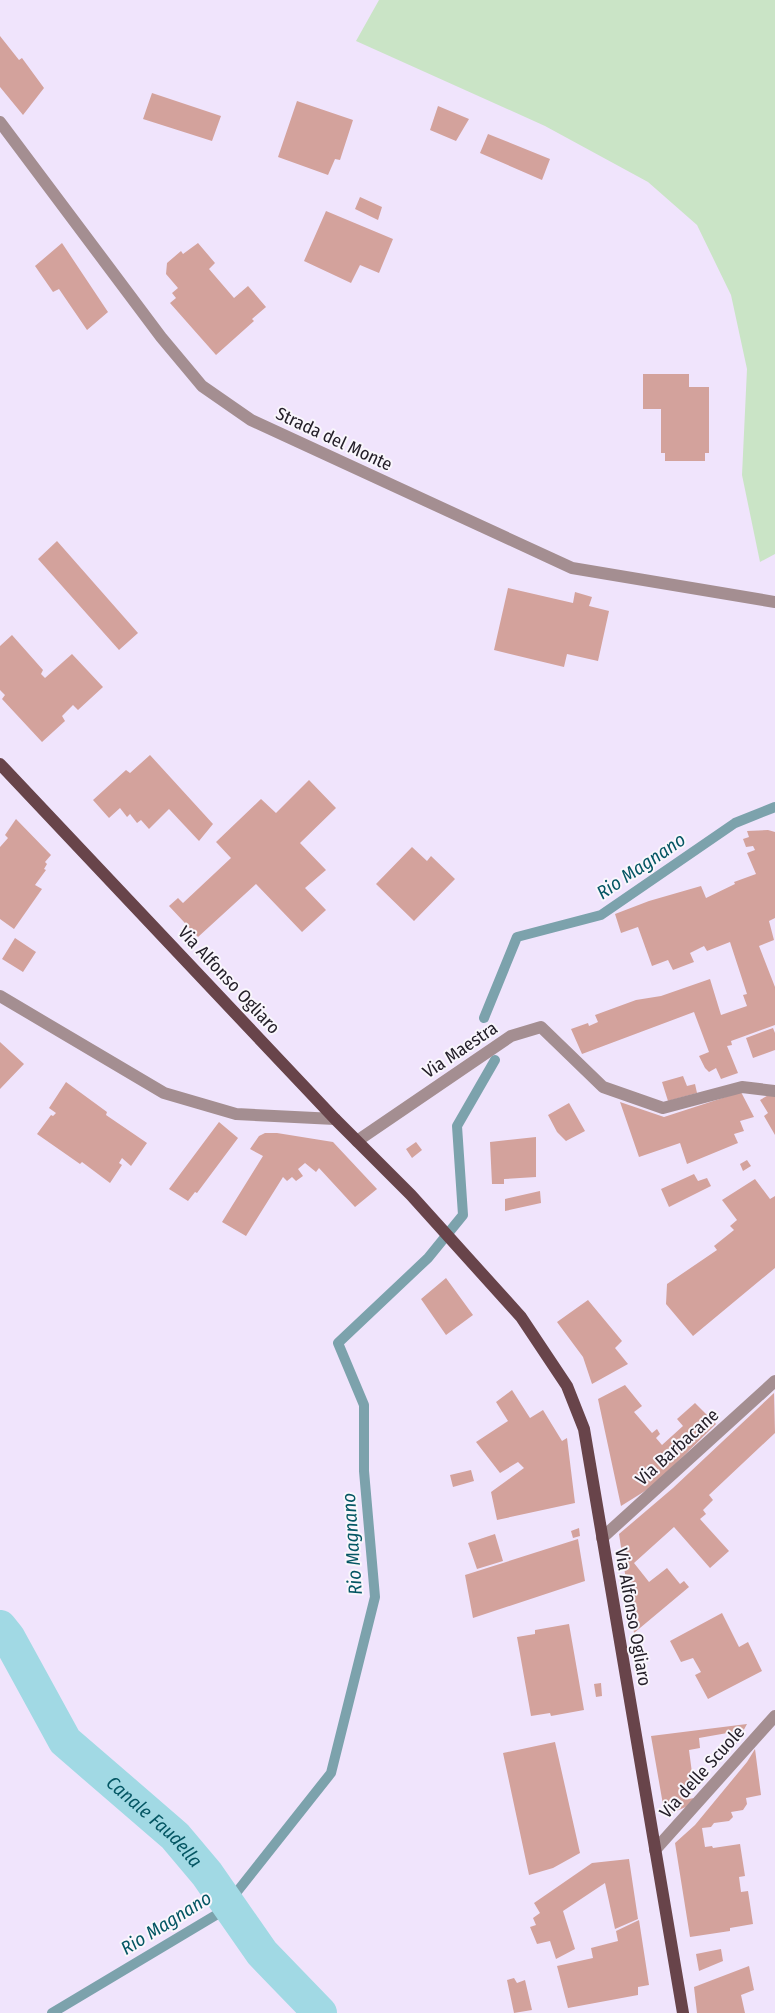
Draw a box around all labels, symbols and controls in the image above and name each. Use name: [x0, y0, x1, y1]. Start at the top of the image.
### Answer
street label: Strada del Monte: [272, 402, 396, 476]
water label: Rio Magnano: [592, 828, 690, 904]
street label: Via Alfonso Ogliaro: [173, 921, 285, 1039]
street label: Via Maestra: [418, 1017, 502, 1083]
street label: Via Barbacane: [631, 1404, 723, 1490]
water label: Rio Magnano: [337, 1492, 367, 1596]
street label: Via Alfonso Ogliaro: [610, 1546, 656, 1688]
street label: Via delle Scuole: [655, 1721, 749, 1823]
water label: Canale Faudella: [102, 1771, 208, 1872]
water label: Rio Magnano: [117, 1886, 216, 1960]

